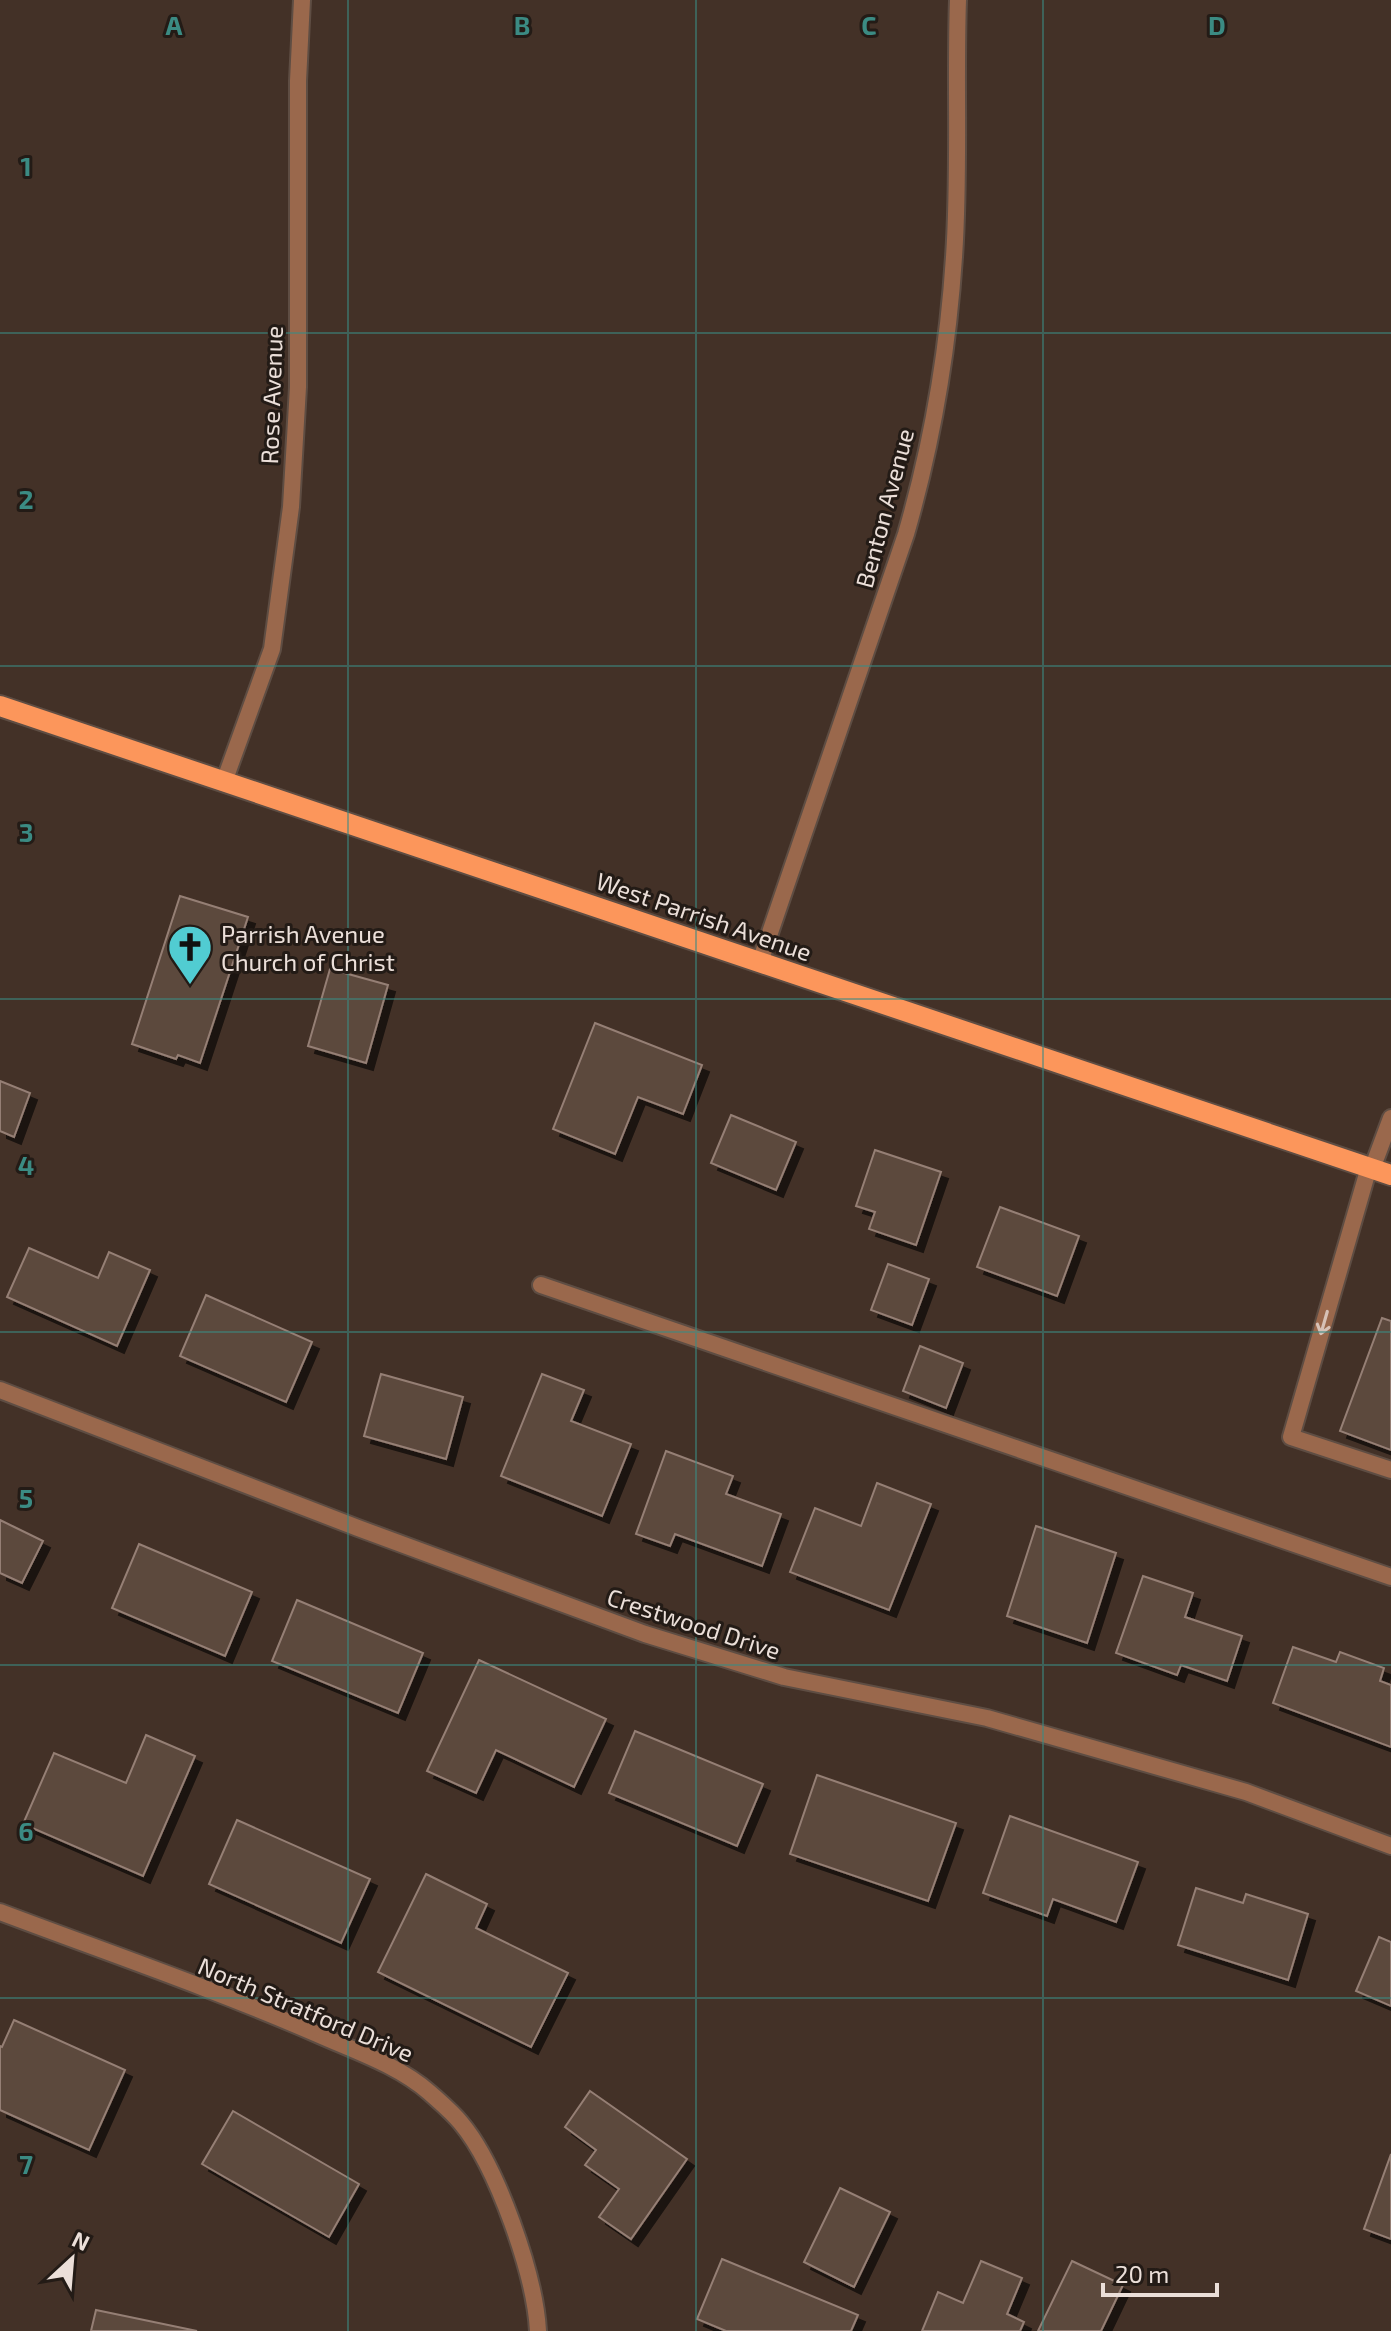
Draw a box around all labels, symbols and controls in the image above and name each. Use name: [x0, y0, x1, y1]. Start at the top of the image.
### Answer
text: A: [166, 9, 183, 40]
text: B: [514, 9, 530, 40]
text: C: [861, 9, 877, 40]
text: D: [1208, 9, 1226, 40]
text: 1: [20, 150, 32, 181]
street label: Rose Avenue: [254, 325, 288, 465]
street label: Benton Avenue: [849, 425, 919, 591]
text: 2: [18, 483, 34, 514]
text: 3: [19, 816, 33, 847]
street label: West Parrish Avenue: [593, 866, 815, 966]
place label: Parrish Avenue Church of Christ: [221, 919, 395, 976]
church icon: Parrish Avenue Church of Christ: [166, 923, 214, 986]
text: 4: [18, 1149, 34, 1180]
one-way arrow: [1316, 1310, 1331, 1336]
text: 5: [19, 1482, 33, 1513]
street label: Crestwood Drive: [604, 1581, 784, 1665]
text: 6: [18, 1815, 34, 1846]
street label: North Stratford Drive: [194, 1951, 418, 2067]
text: 7: [19, 2148, 33, 2179]
north arrow: [32, 2219, 112, 2299]
text: N: [68, 2225, 94, 2255]
scale bar: [1103, 2247, 1217, 2297]
text: 20 m: [1115, 2259, 1169, 2288]

